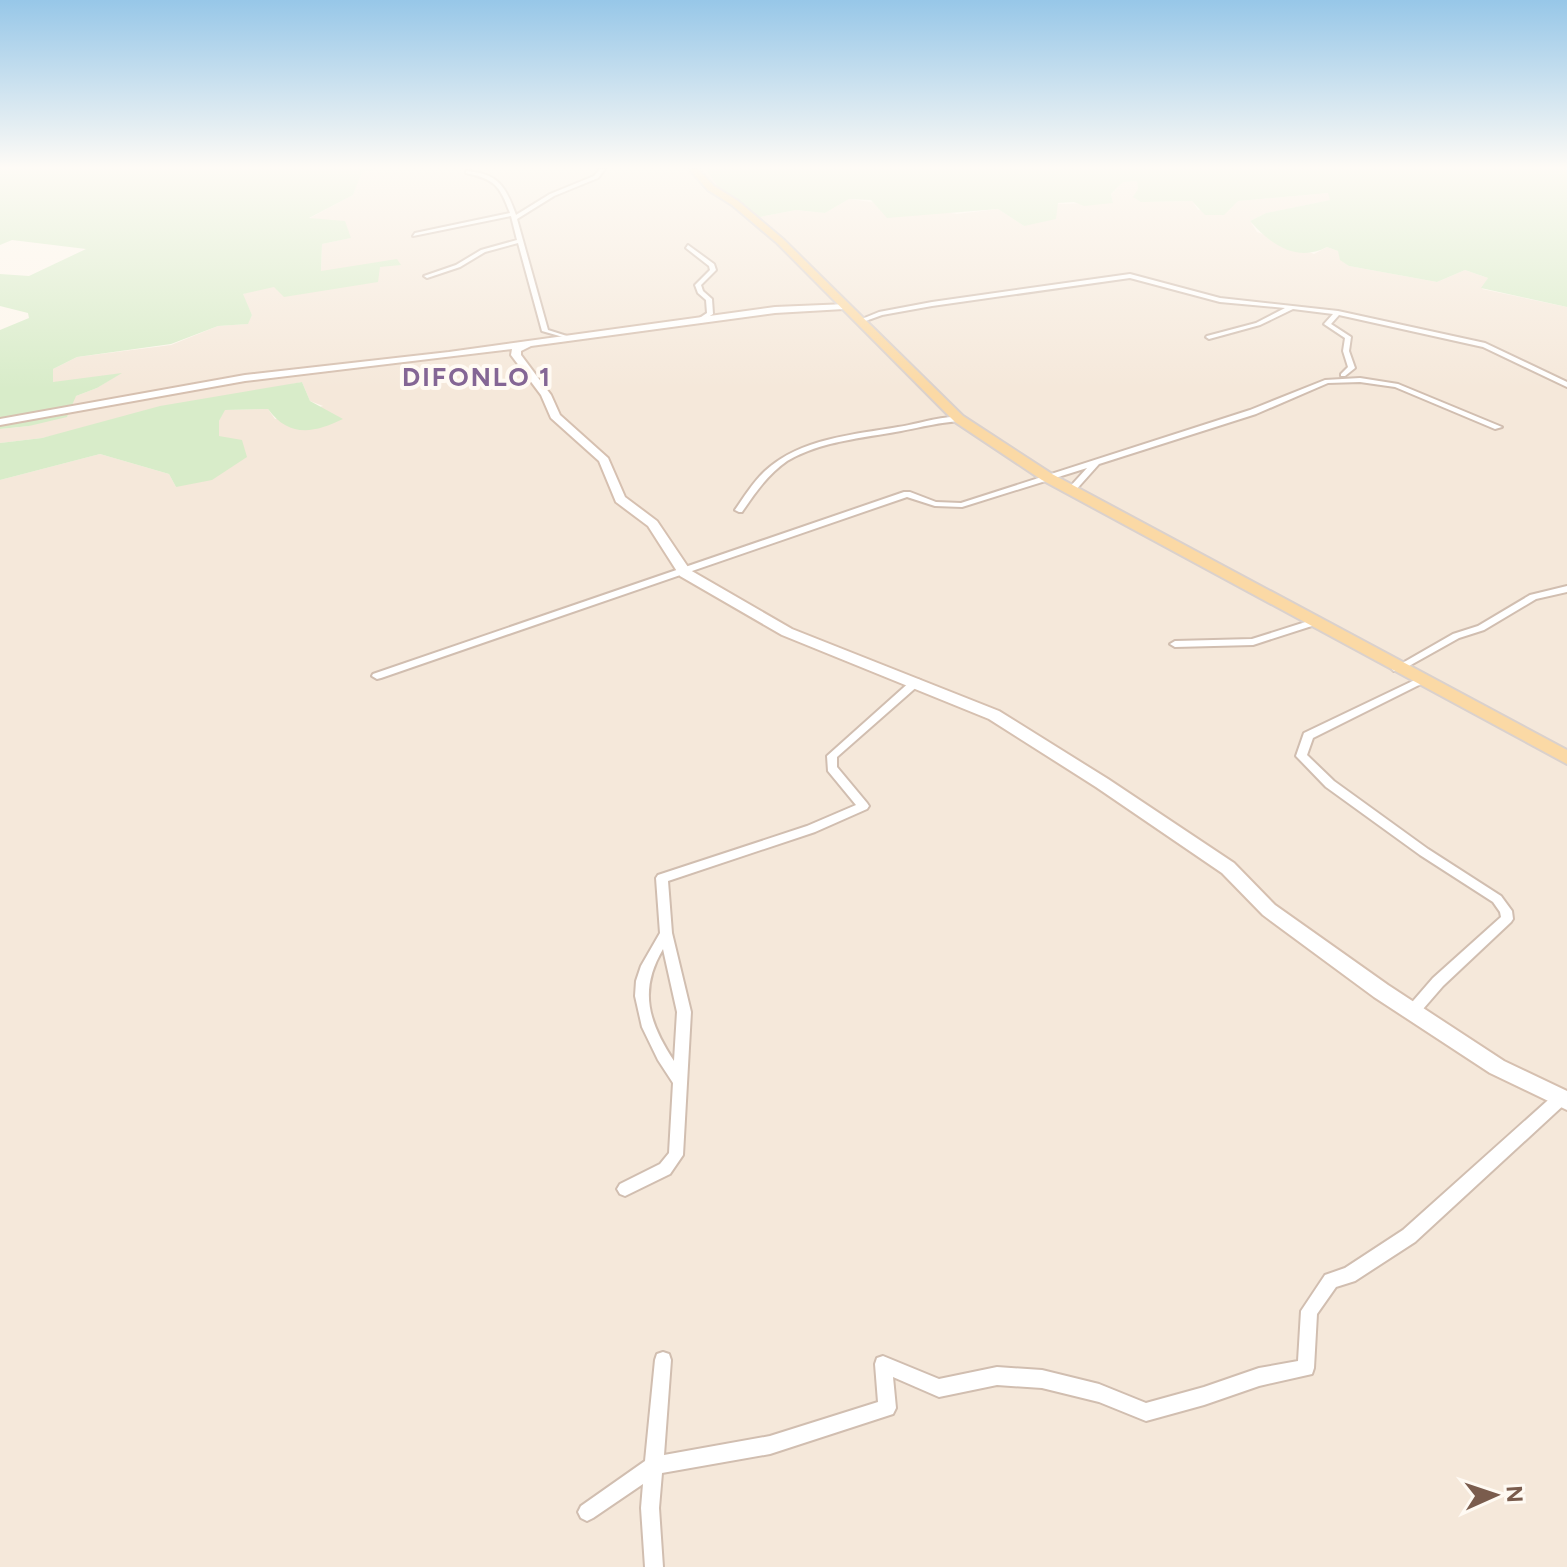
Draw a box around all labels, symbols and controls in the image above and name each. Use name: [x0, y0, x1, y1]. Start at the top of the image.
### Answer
district label: DIFONLO 1: [402, 361, 552, 393]
north arrow: [1455, 1455, 1535, 1535]
text: N: [1501, 1485, 1528, 1503]

